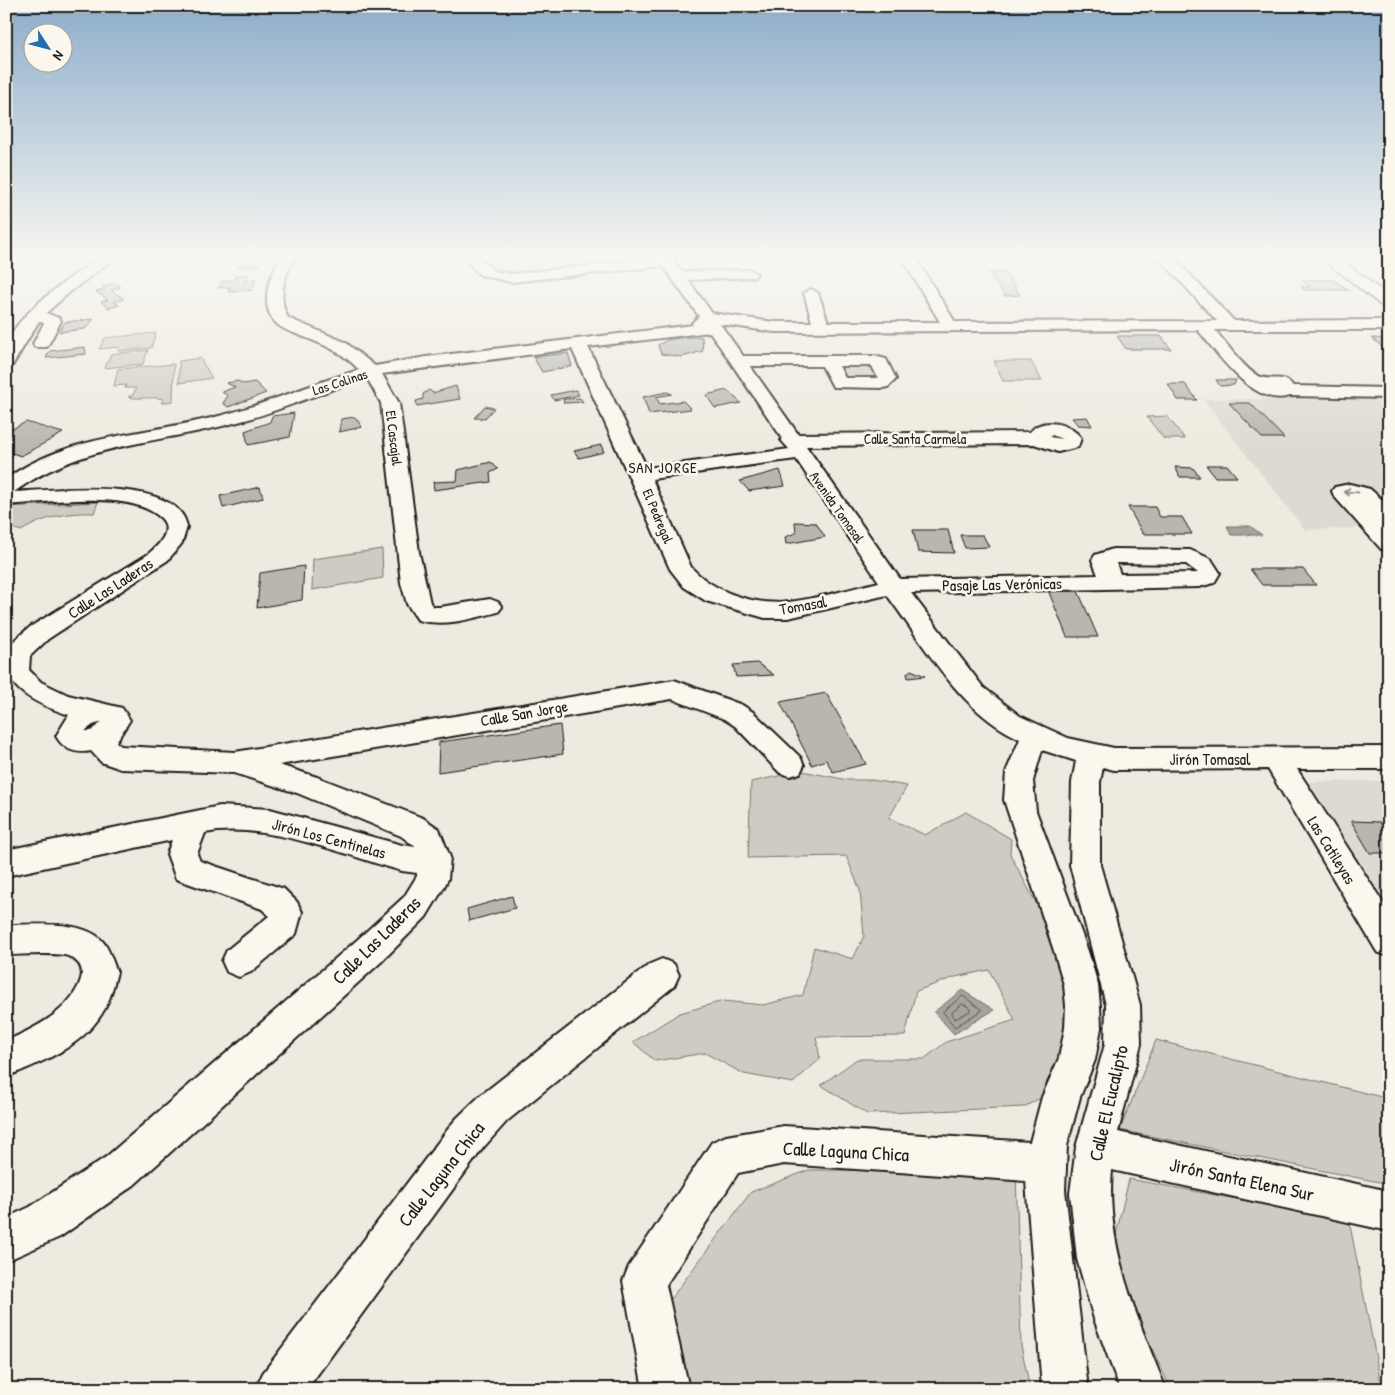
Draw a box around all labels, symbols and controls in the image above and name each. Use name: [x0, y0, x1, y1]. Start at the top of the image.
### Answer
north arrow: [22, 22, 72, 72]
text: N: [49, 47, 69, 65]
street label: Las Colinas: [310, 364, 370, 399]
street label: El Cascajal: [381, 409, 407, 467]
street label: Calle Santa Carmela: [864, 429, 967, 448]
district label: SAN JORGE: [628, 457, 698, 478]
street label: Avenida Tomasal: [806, 467, 869, 547]
street label: El Pedregal: [638, 486, 679, 547]
one-way arrow: [1343, 487, 1359, 496]
street label: Calle Las Laderas: [63, 552, 157, 624]
street label: Pasaje Las Verónicas: [942, 572, 1062, 596]
street label: Tomasal: [778, 590, 829, 620]
street label: Calle San Jorge: [478, 694, 570, 732]
street label: Jirón Tomasal: [1170, 748, 1251, 770]
street label: Jirón Los Centinelas: [270, 812, 388, 864]
street label: Las Catileyas: [1303, 812, 1361, 888]
street label: Calle Las Laderas: [326, 890, 426, 990]
street label: Calle El Eucalipto: [1082, 1042, 1134, 1164]
street label: Calle Laguna Chica: [392, 1116, 490, 1232]
street label: Calle Laguna Chica: [782, 1135, 910, 1167]
street label: Jirón Santa Elena Sur: [1167, 1151, 1317, 1207]

